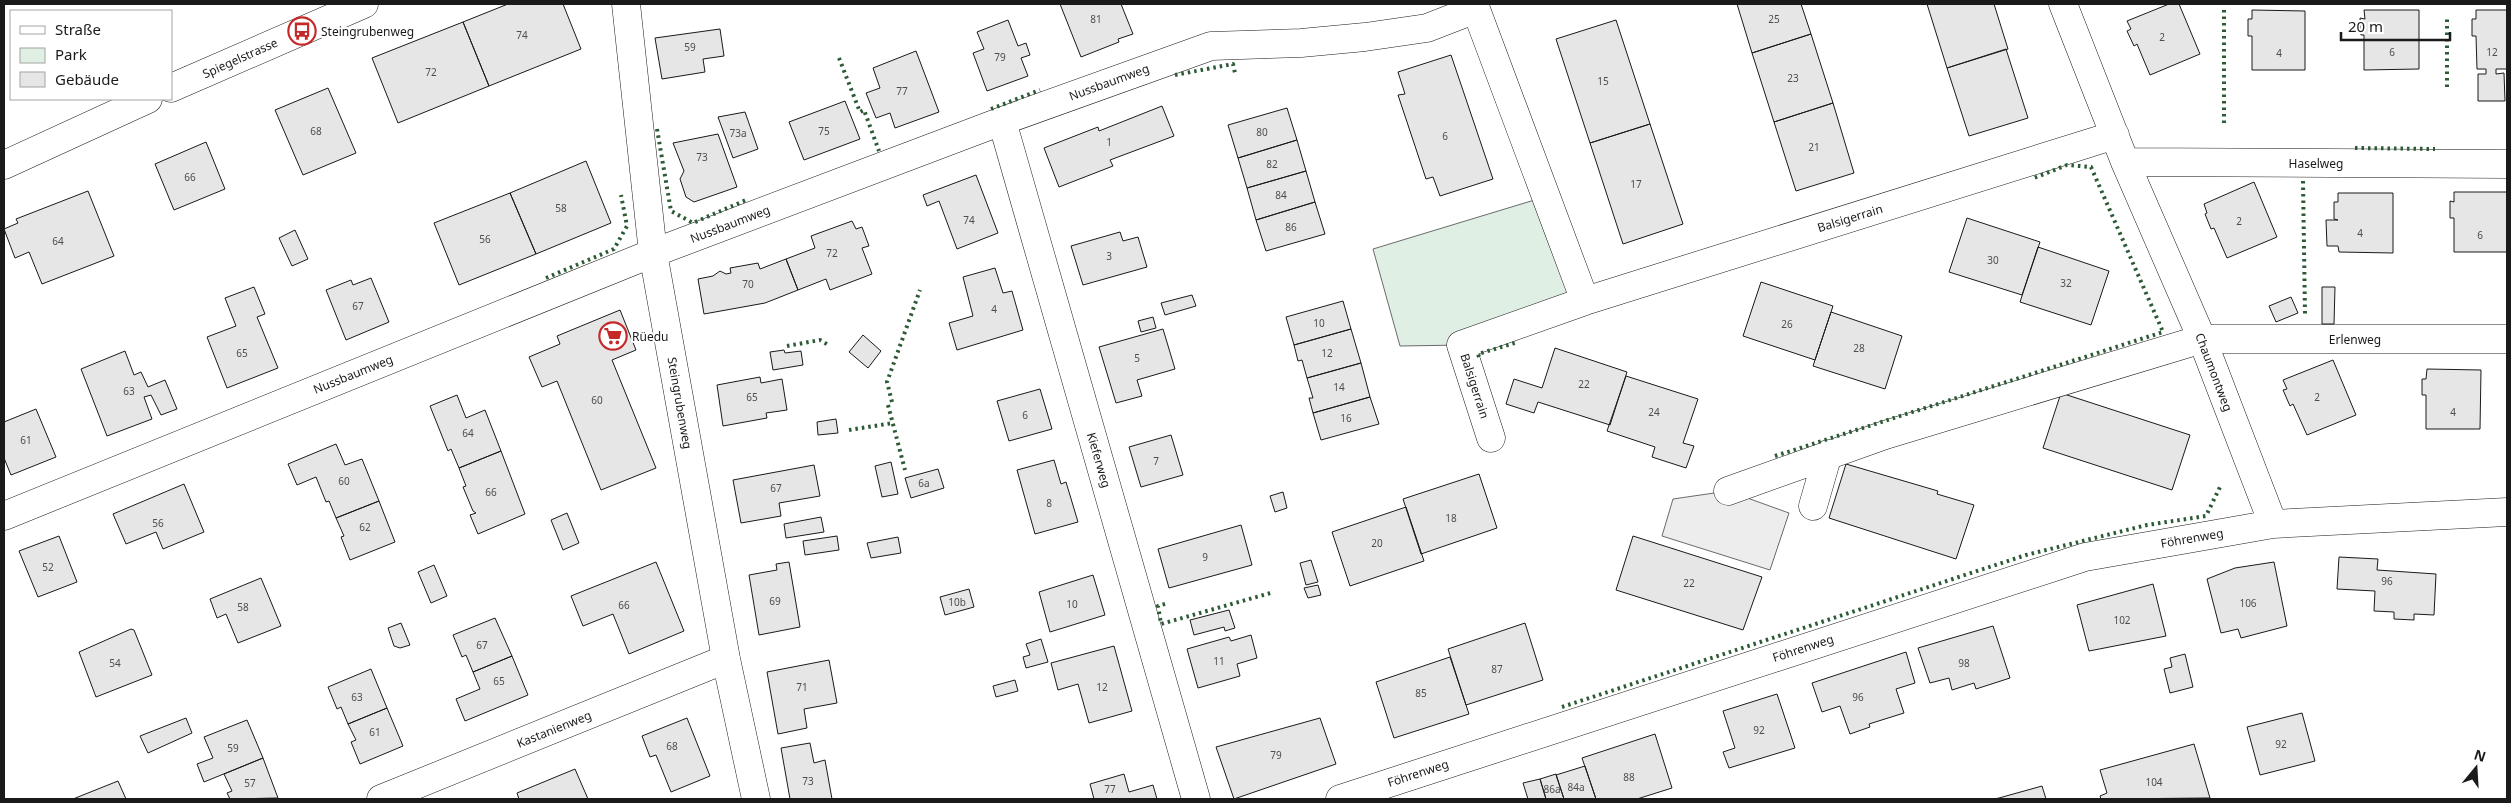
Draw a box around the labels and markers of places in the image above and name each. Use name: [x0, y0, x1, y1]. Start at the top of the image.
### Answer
bus stop icon: Steingrubenweg: [287, 16, 317, 46]
place label: Steingrubenweg: [321, 23, 414, 40]
supermarket icon: Rüedu: [598, 321, 628, 351]
place label: Rüedu: [632, 328, 668, 345]

